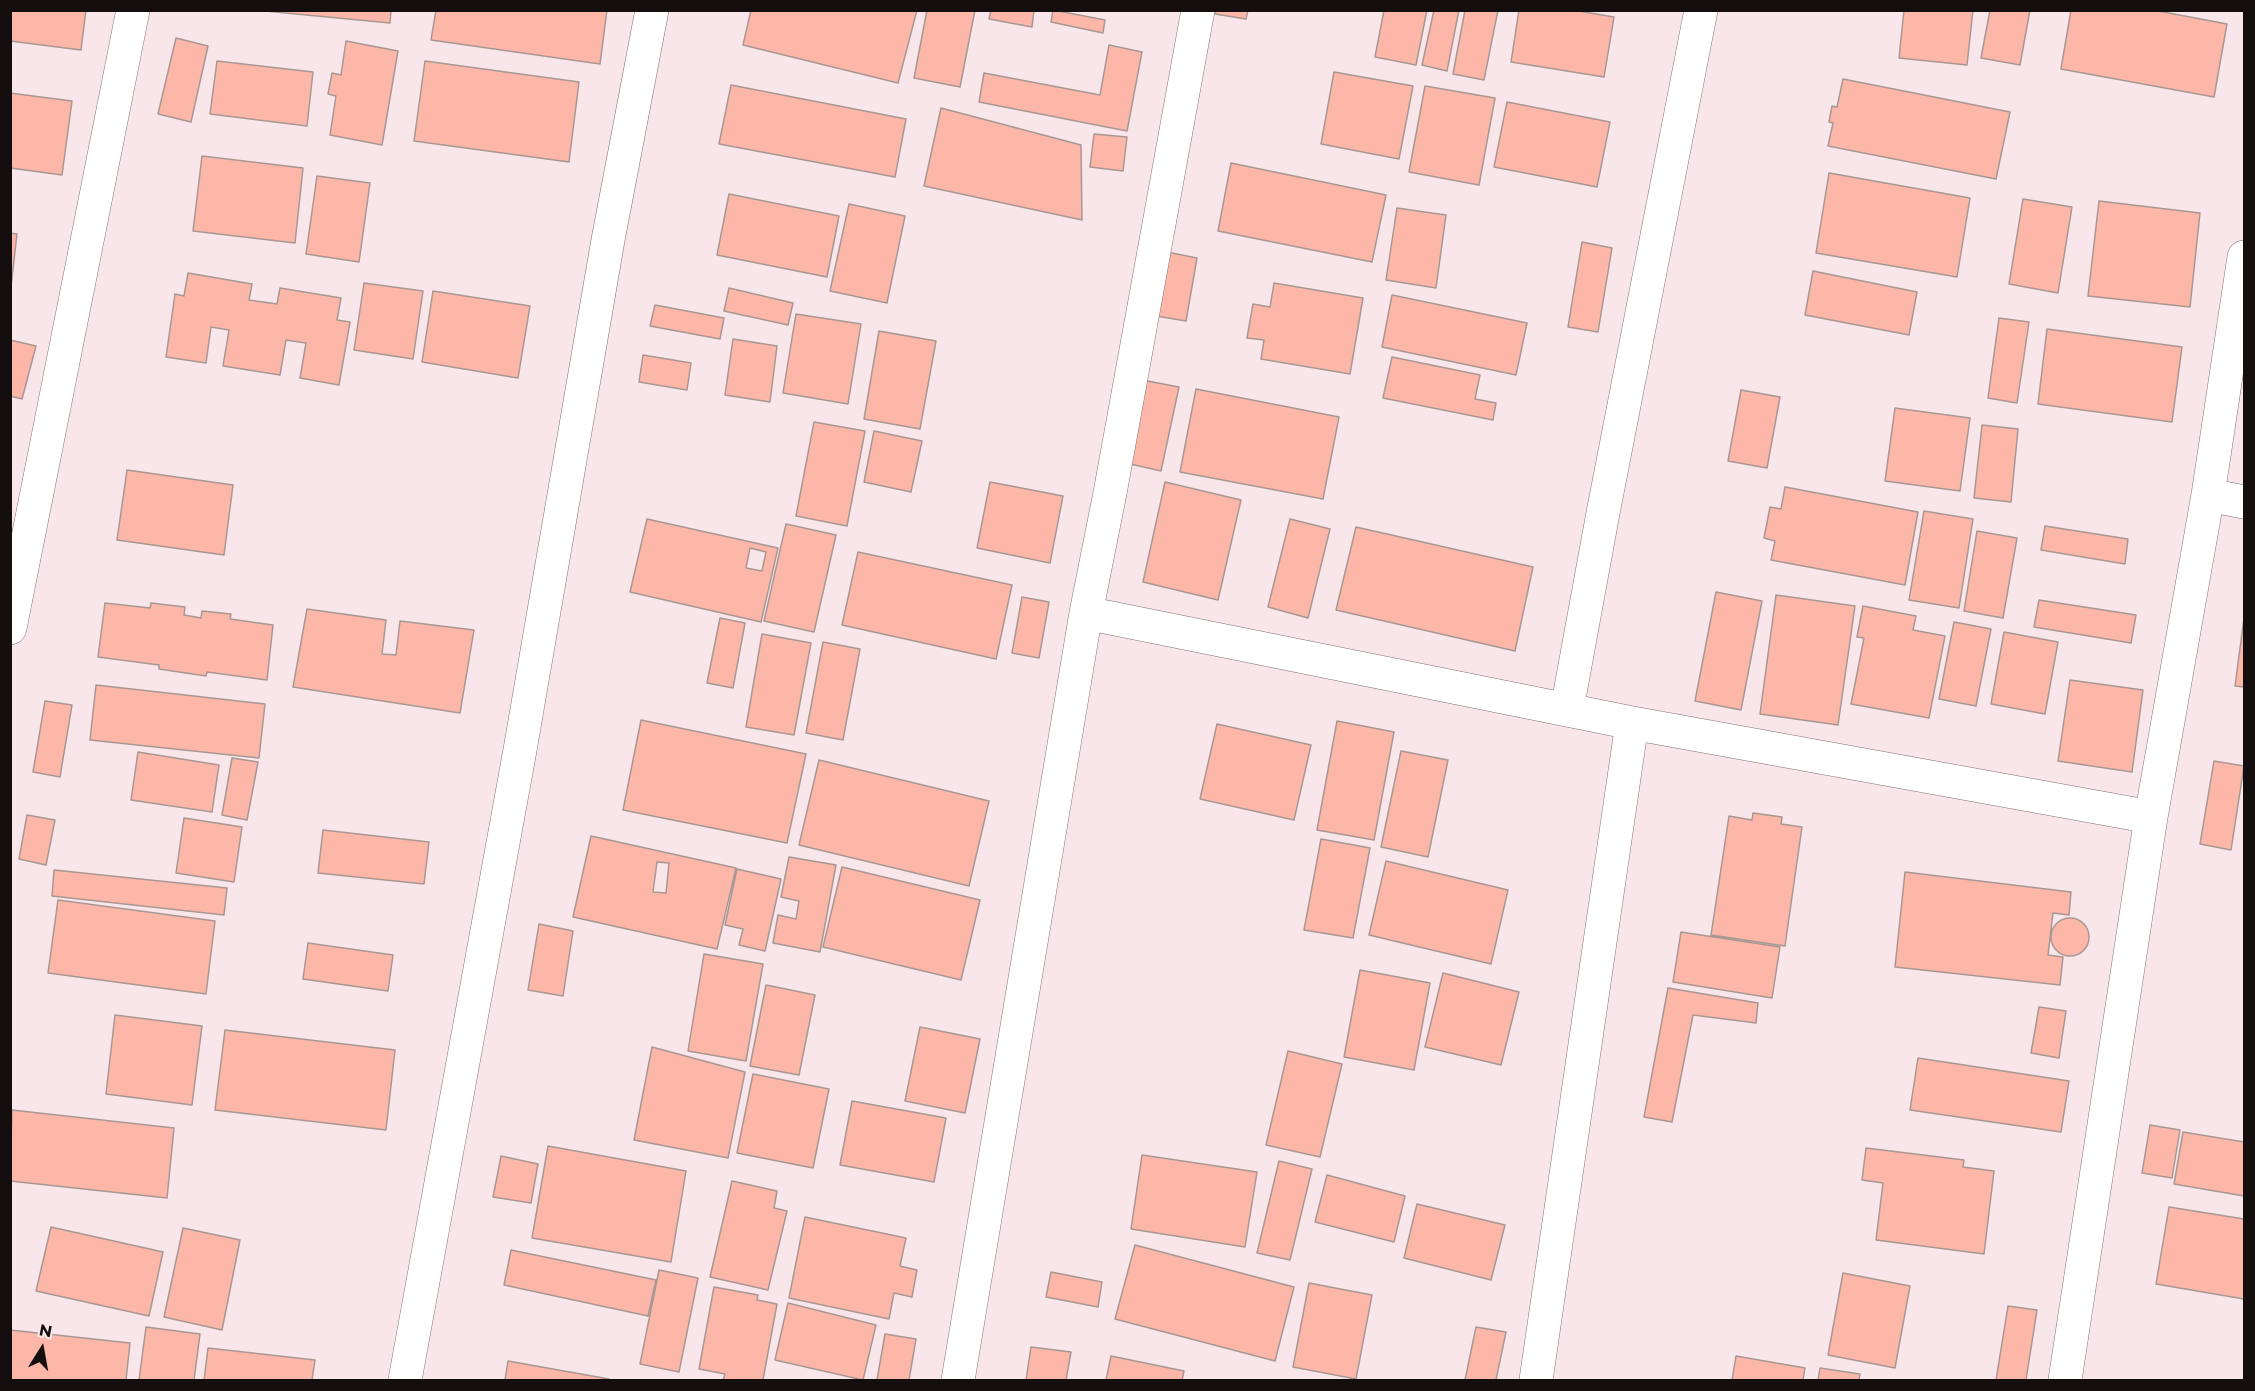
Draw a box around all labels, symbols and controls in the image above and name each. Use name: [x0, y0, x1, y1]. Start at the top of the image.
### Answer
north arrow: [12, 1319, 72, 1379]
text: N: [37, 1320, 54, 1341]

